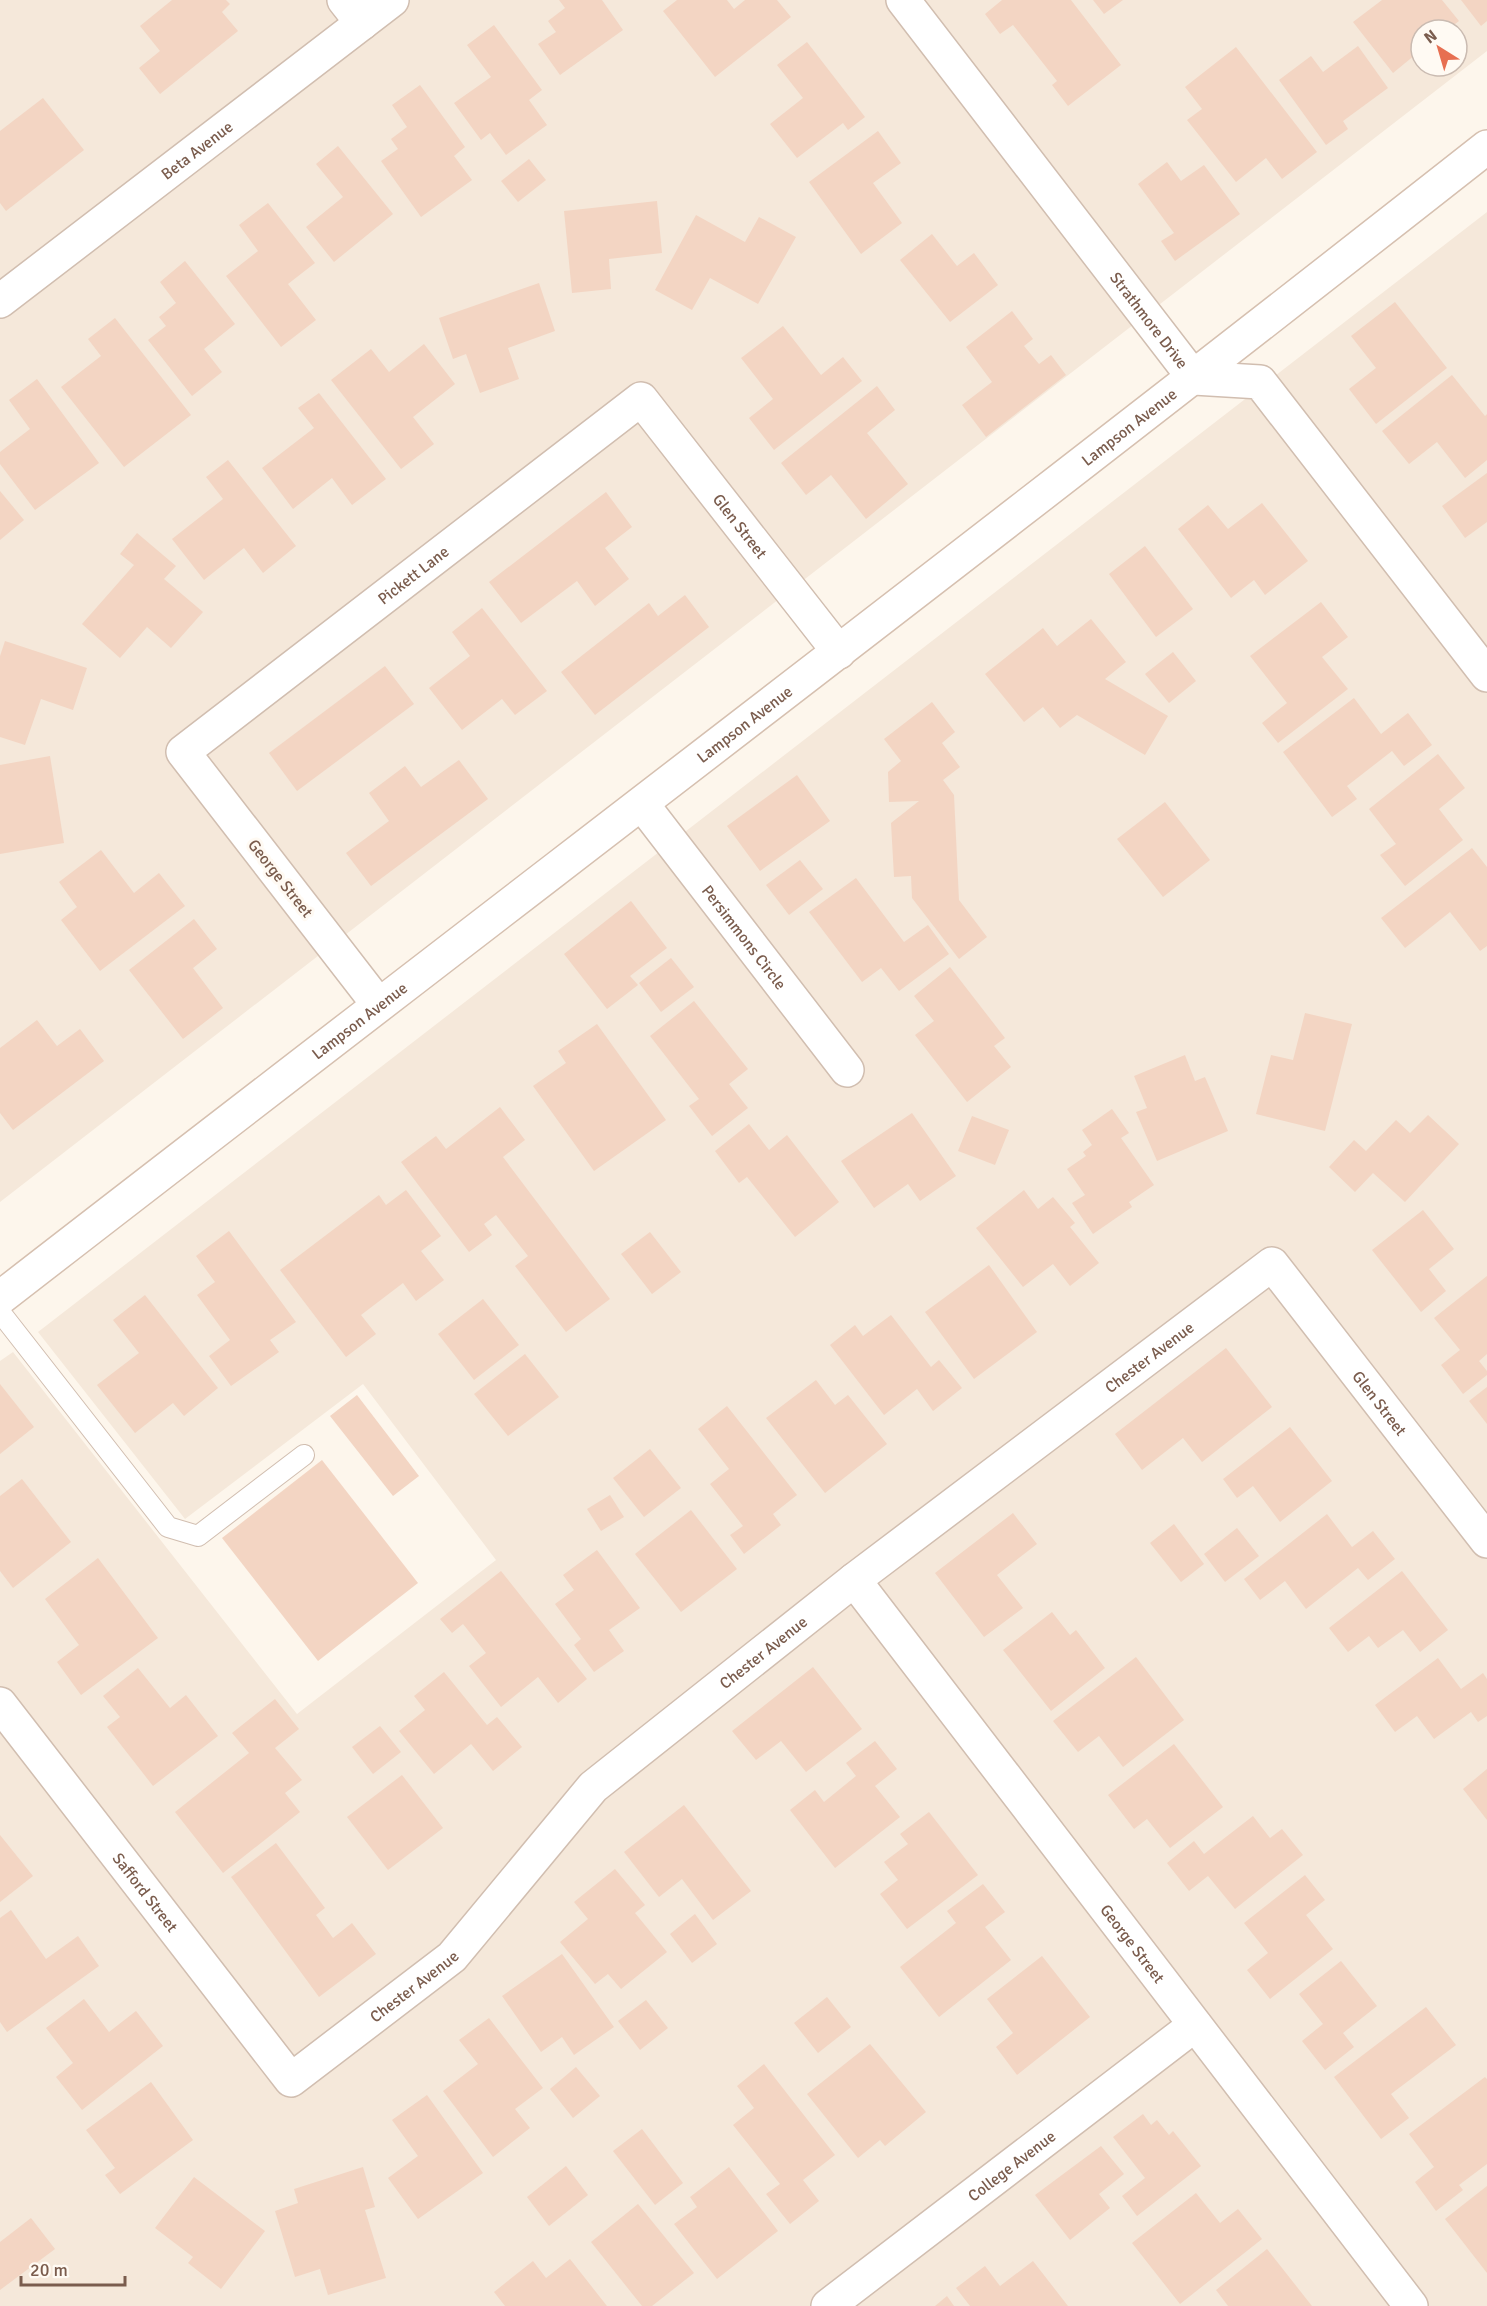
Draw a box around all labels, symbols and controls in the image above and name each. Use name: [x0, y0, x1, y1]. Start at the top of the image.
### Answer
north arrow: [1409, 18, 1469, 78]
text: N: [1420, 25, 1441, 48]
street label: Beta Avenue: [157, 117, 237, 185]
street label: Strathmore Drive: [1105, 268, 1192, 373]
street label: Lampson Avenue: [1078, 384, 1181, 471]
street label: Glen Street: [708, 490, 771, 563]
street label: Pickett Lane: [374, 542, 453, 609]
street label: Lampson Avenue: [693, 682, 797, 768]
street label: George Street: [243, 835, 317, 922]
street label: Persimmons Circle: [697, 881, 790, 994]
street label: Lampson Avenue: [308, 978, 412, 1064]
street label: Chester Avenue: [1101, 1318, 1198, 1398]
street label: Glen Street: [1348, 1367, 1411, 1440]
street label: Chester Avenue: [716, 1612, 812, 1694]
street label: Safford Street: [108, 1849, 182, 1937]
street label: George Street: [1095, 1901, 1169, 1988]
street label: Chester Avenue: [366, 1947, 464, 2027]
street label: College Avenue: [964, 2126, 1060, 2206]
scale bar: [21, 2249, 124, 2287]
text: 20 m: [30, 2259, 68, 2281]

